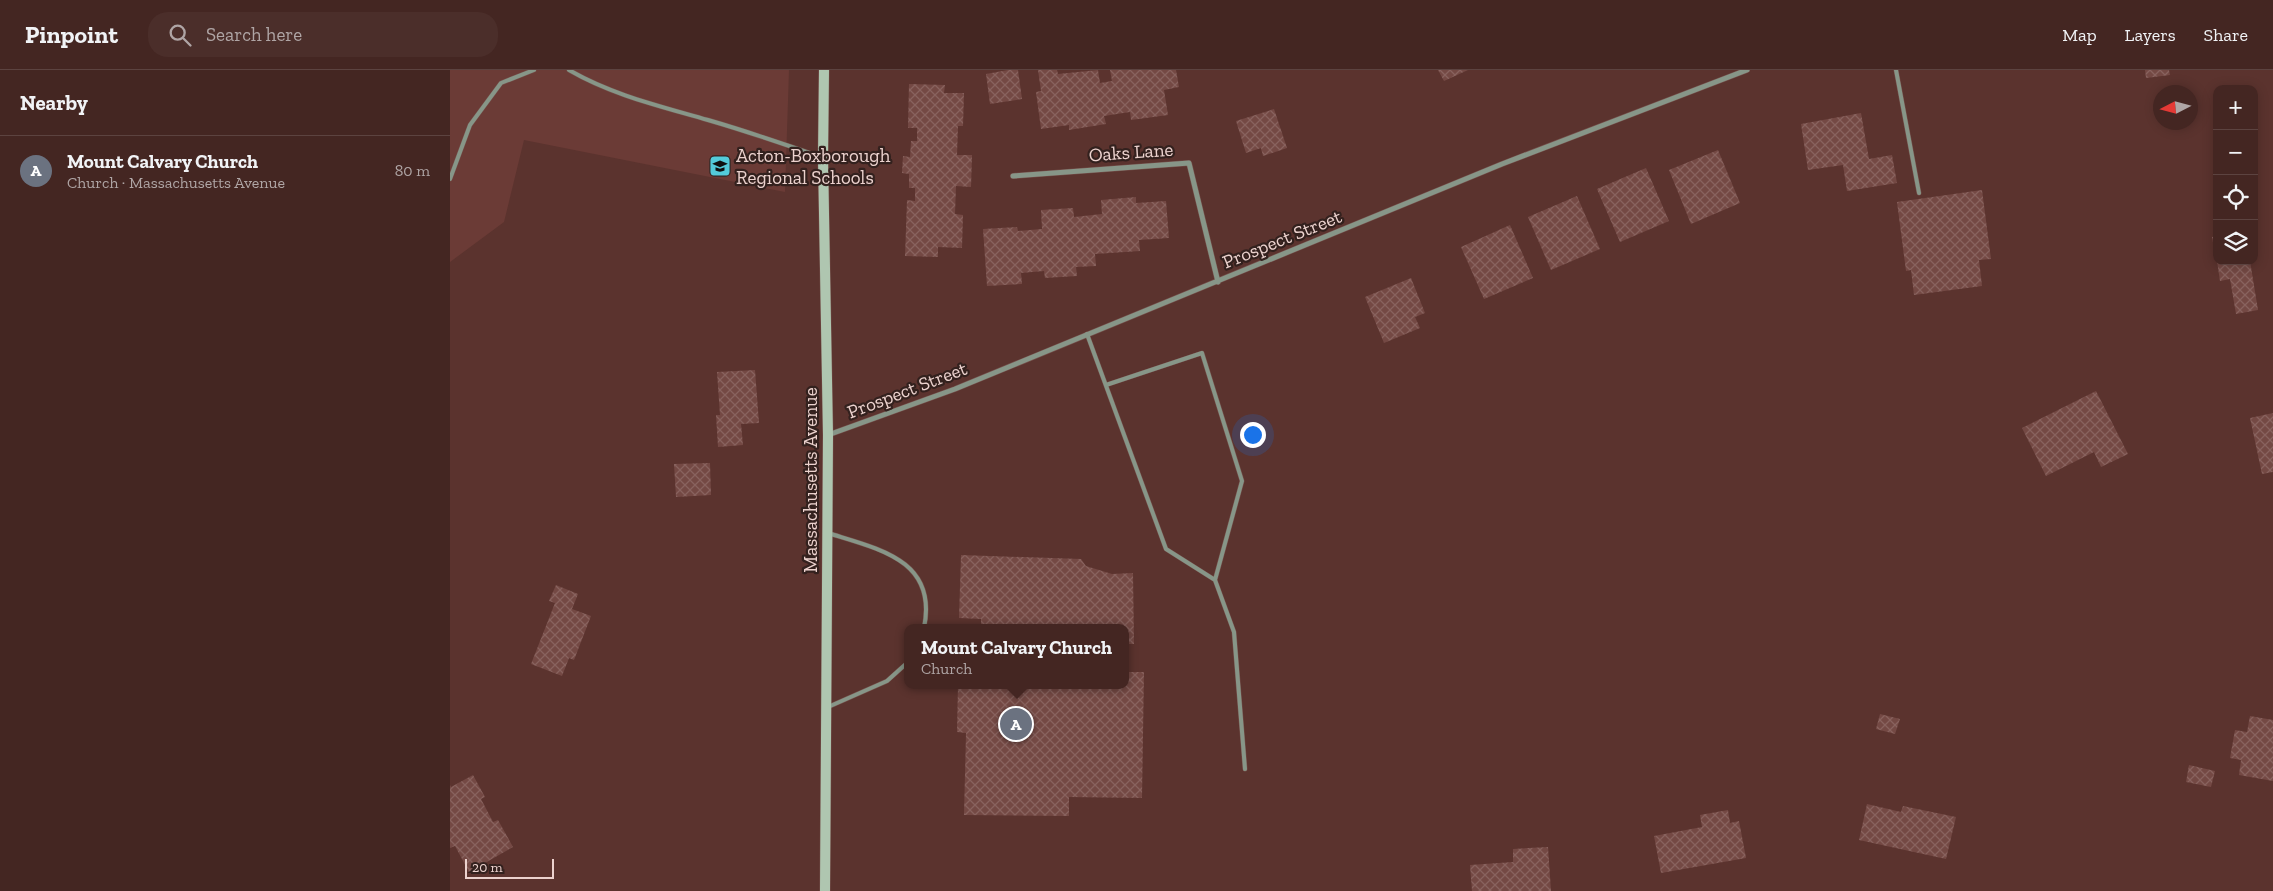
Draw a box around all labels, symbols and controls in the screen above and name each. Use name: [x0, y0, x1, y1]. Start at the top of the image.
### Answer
search box: [148, 12, 498, 57]
text: Pinpoint: [25, 20, 118, 49]
icon: search: [166, 21, 194, 49]
text: Search here: [206, 23, 302, 46]
text: Map: [2062, 24, 2097, 46]
text: Layers: [2125, 24, 2176, 46]
text: Share: [2204, 24, 2248, 46]
north arrow: [2153, 85, 2198, 130]
map controls: [2213, 85, 2258, 265]
button: +: [2213, 85, 2258, 130]
text: Nearby: [20, 90, 88, 115]
button: −: [2213, 130, 2258, 175]
street label: Oaks Lane: [1088, 138, 1174, 166]
place label: Acton-Boxborough Regional Schools: [736, 144, 891, 189]
text: Mount Calvary Church: [67, 150, 258, 173]
school or university icon: Acton-Boxborough Regional Schools: [708, 154, 732, 178]
text: A: [31, 161, 42, 180]
text: 80 m: [395, 161, 430, 180]
text: Church · Massachusetts Avenue: [67, 173, 285, 192]
button: locate: [2213, 175, 2258, 220]
street label: Prospect Street: [1219, 205, 1345, 273]
button: layers: [2213, 220, 2258, 265]
street label: Prospect Street: [844, 357, 970, 423]
street label: Massachusetts Avenue: [799, 387, 822, 573]
your location: [1240, 422, 1266, 448]
popup: [904, 624, 1129, 689]
text: Mount Calvary Church: [921, 636, 1112, 659]
text: Church: [921, 659, 972, 678]
pin: A: [1000, 705, 1032, 743]
scale bar: [465, 856, 554, 879]
text: 20 m: [472, 859, 503, 876]

